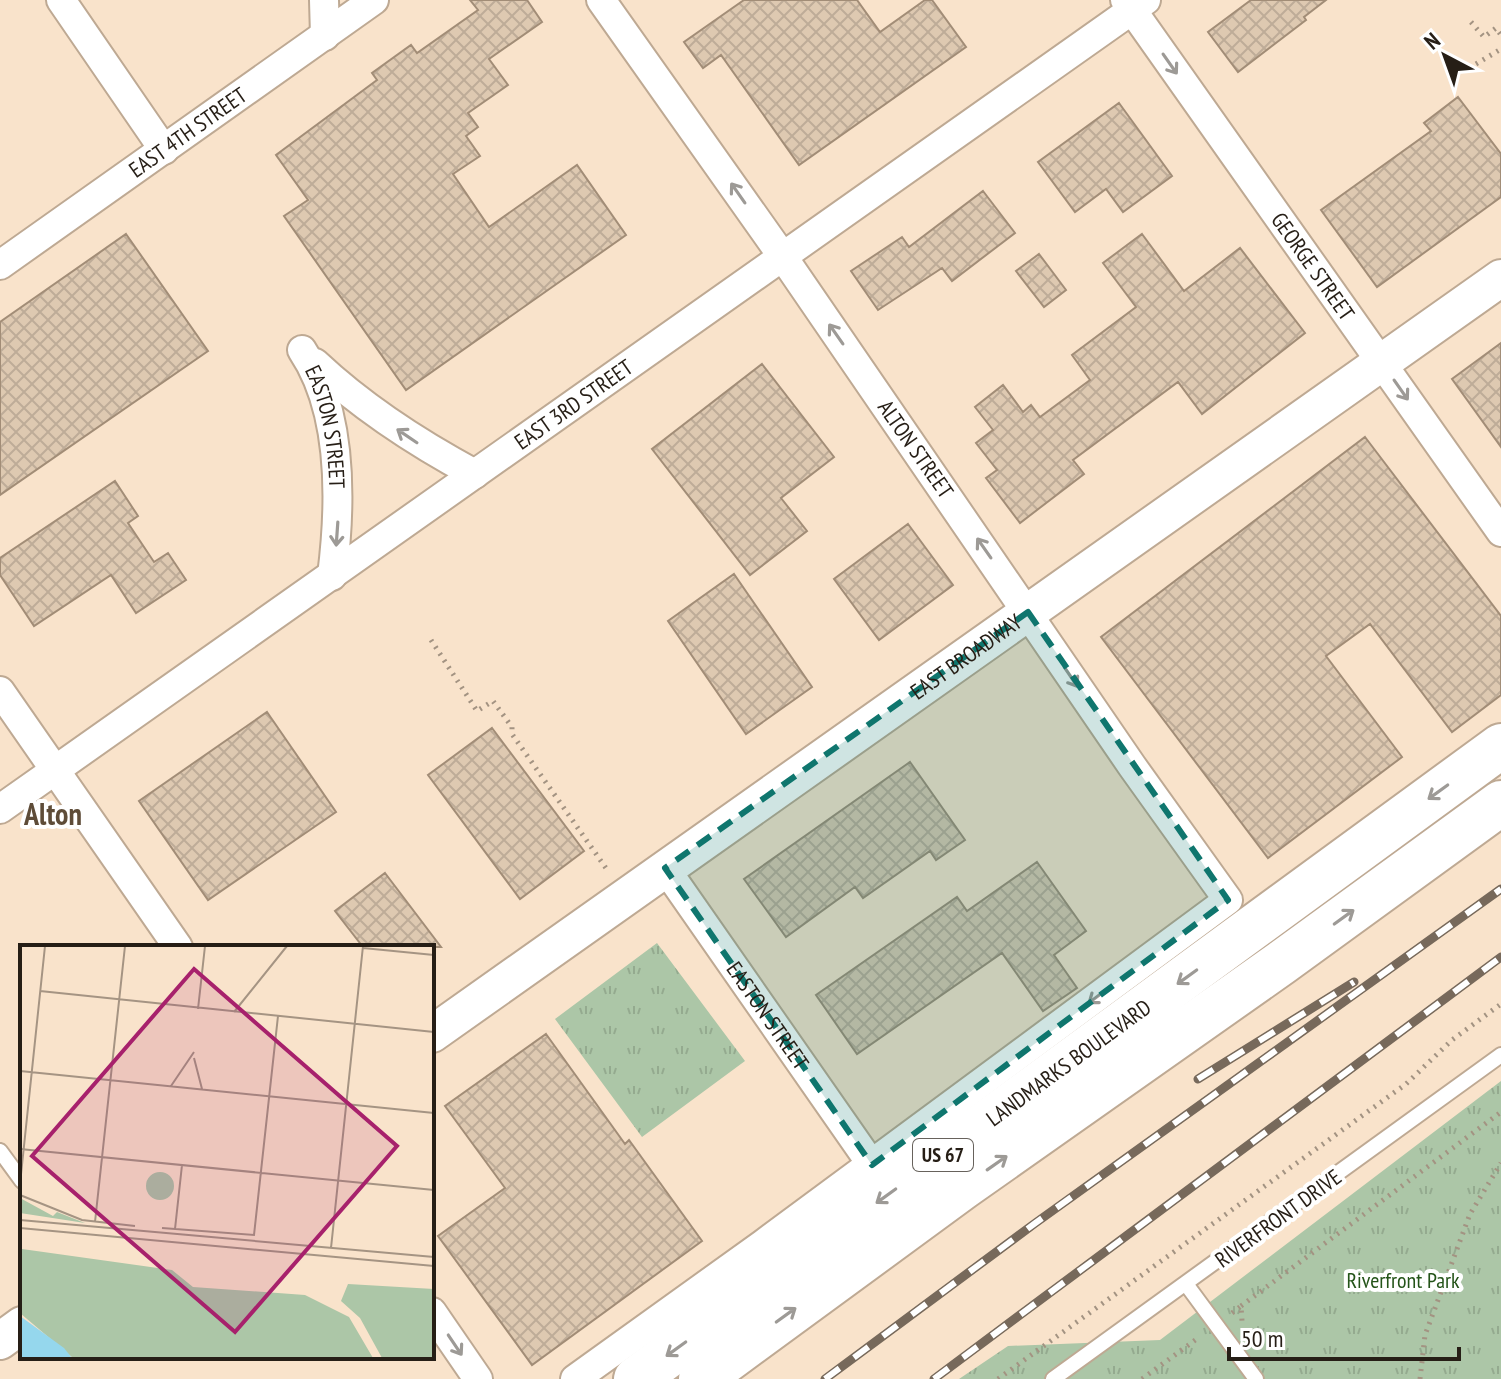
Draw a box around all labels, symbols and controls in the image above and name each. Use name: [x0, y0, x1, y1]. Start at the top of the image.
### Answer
north arrow: [1405, 16, 1485, 96]
text: N: [1418, 26, 1446, 55]
one-way arrow: [1162, 52, 1178, 74]
street label: EAST 4TH STREET: [123, 81, 252, 183]
one-way arrow: [730, 183, 746, 205]
street label: GEORGE STREET: [1265, 207, 1361, 326]
one-way arrow: [828, 323, 844, 345]
street label: EAST 3RD STREET: [509, 353, 638, 455]
street label: EASTON STREET: [299, 361, 351, 489]
one-way arrow: [1393, 379, 1409, 401]
street label: ALTON STREET: [872, 394, 960, 504]
one-way arrow: [396, 428, 419, 444]
one-way arrow: [329, 520, 344, 546]
one-way arrow: [976, 537, 992, 559]
street label: EAST BROADWAY: [905, 607, 1027, 705]
one-way arrow: [1063, 665, 1080, 687]
one-way arrow: [1428, 783, 1449, 800]
district label: Alton: [23, 794, 82, 833]
one-way arrow: [1333, 909, 1355, 925]
inset map: [20, 945, 434, 1359]
street label: EASTON STREET: [721, 956, 815, 1075]
one-way arrow: [1176, 968, 1198, 985]
one-way arrow: [1088, 988, 1109, 1005]
street label: LANDMARKS BOULEVARD: [981, 993, 1156, 1132]
road number: US 67: [913, 1139, 973, 1171]
one-way arrow: [985, 1155, 1007, 1171]
street label: RIVERFRONT DRIVE: [1209, 1163, 1347, 1273]
one-way arrow: [876, 1188, 898, 1205]
park label: Riverfront Park: [1346, 1266, 1460, 1294]
one-way arrow: [775, 1307, 796, 1324]
scale bar: [1229, 1311, 1459, 1361]
text: 50 m: [1241, 1323, 1283, 1354]
one-way arrow: [447, 1334, 463, 1356]
one-way arrow: [666, 1341, 688, 1358]

